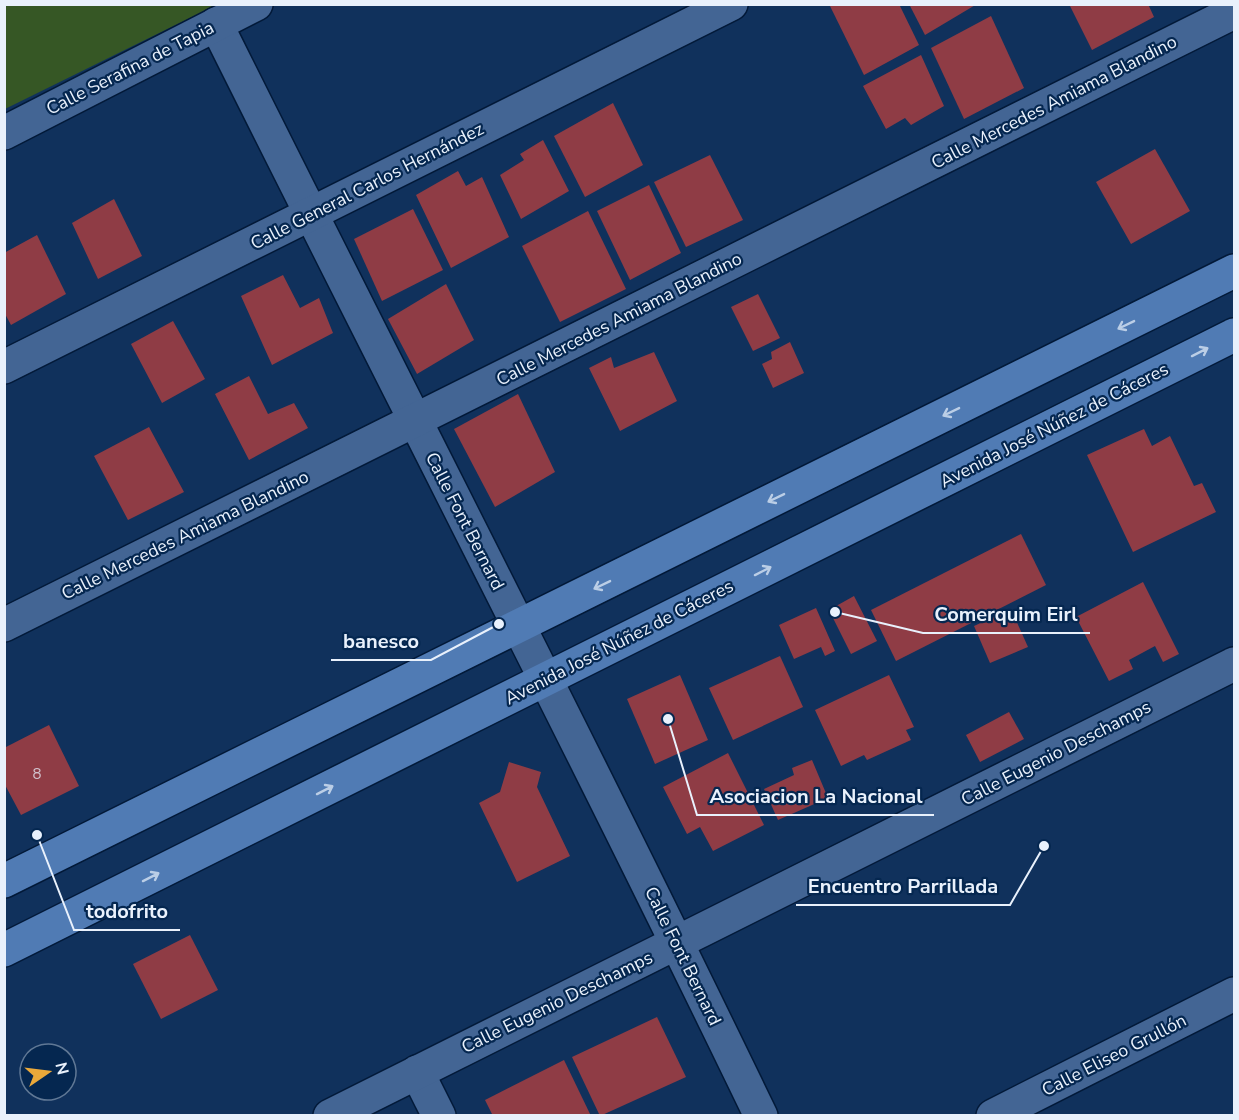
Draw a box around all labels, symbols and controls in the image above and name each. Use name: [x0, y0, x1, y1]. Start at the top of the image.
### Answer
street label: Calle Serafina de Tapia: [42, 15, 218, 121]
street label: Calle Mercedes Amiama Blandino: [927, 29, 1181, 175]
street label: Calle General Carlos Hernández: [246, 117, 488, 255]
street label: Calle Mercedes Amiama Blandino: [492, 246, 746, 392]
one-way arrow: [1117, 320, 1135, 331]
one-way arrow: [1191, 346, 1209, 358]
street label: Avenida José Núñez de Cáceres: [936, 357, 1172, 493]
one-way arrow: [942, 406, 960, 418]
street label: Calle Font Bernard: [420, 448, 510, 594]
street label: Calle Mercedes Amiama Blandino: [57, 464, 313, 606]
one-way arrow: [768, 493, 786, 505]
one-way arrow: [753, 565, 771, 576]
street label: Avenida José Núñez de Cáceres: [501, 574, 737, 710]
one-way arrow: [593, 580, 611, 591]
callout: Comerquim Eirl: [923, 595, 1090, 633]
text: Comerquim Eirl: [934, 601, 1078, 628]
callout: banesco: [331, 622, 431, 660]
text: banesco: [343, 628, 419, 655]
street label: Calle Eugenio Deschamps: [957, 695, 1155, 811]
house number: 8: [32, 764, 42, 784]
callout: Asociacion La Nacional: [697, 777, 934, 815]
one-way arrow: [316, 783, 334, 795]
text: Asociacion La Nacional: [709, 783, 923, 810]
callout: Encuentro Parrillada: [796, 867, 1010, 905]
one-way arrow: [141, 870, 159, 882]
text: Encuentro Parrillada: [808, 873, 998, 900]
street label: Calle Font Bernard: [639, 883, 727, 1029]
callout: todofrito: [74, 892, 180, 930]
text: todofrito: [86, 898, 168, 925]
street label: Calle Eugenio Deschamps: [457, 945, 657, 1059]
street label: Calle Eliseo Grullón: [1038, 1008, 1190, 1102]
north arrow: [18, 1042, 78, 1102]
text: N: [49, 1060, 74, 1077]

